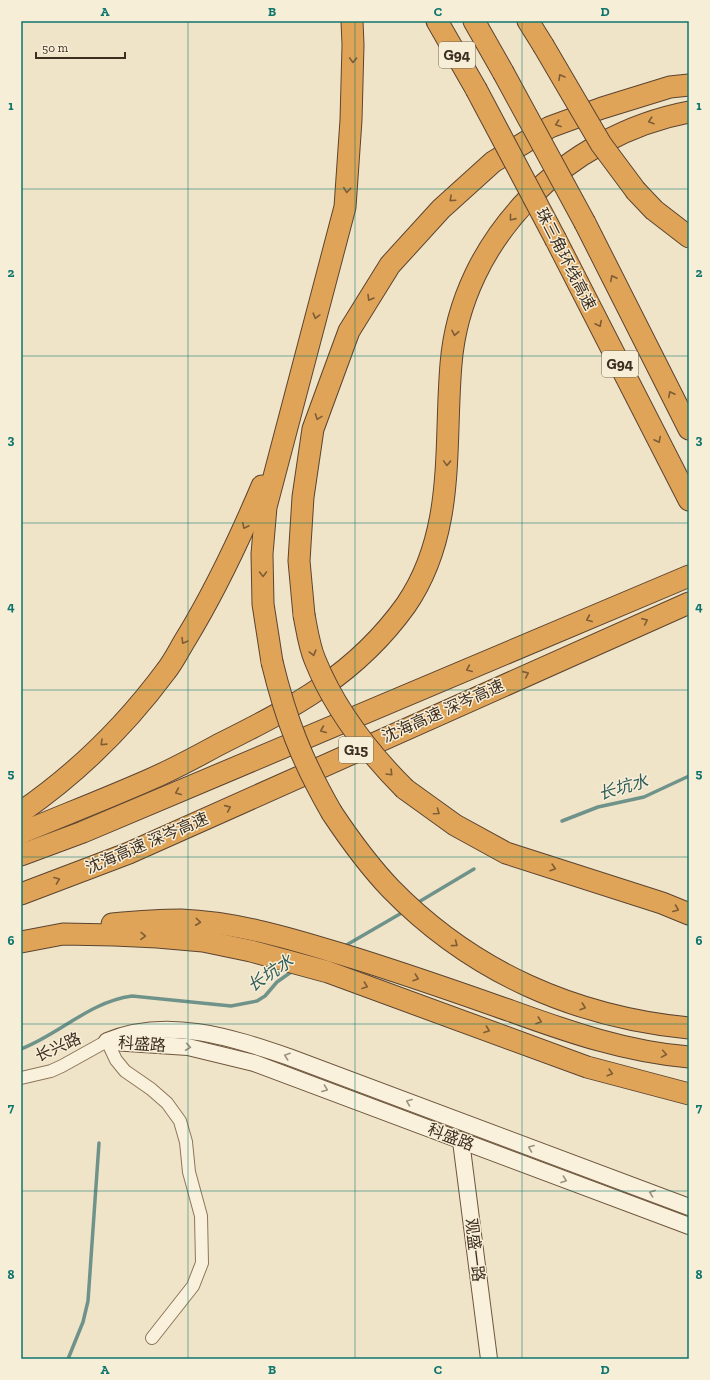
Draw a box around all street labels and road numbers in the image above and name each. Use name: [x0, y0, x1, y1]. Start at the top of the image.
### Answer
road number: G94: [439, 42, 475, 68]
street label: 珠三角环线高速: [532, 205, 600, 313]
road number: G94: [602, 351, 638, 377]
street label: 沈海高速 深岑高速: [379, 676, 507, 746]
road number: G15: [339, 737, 373, 763]
street label: 沈海高速 深岑高速: [83, 809, 211, 877]
street label: 长兴路: [32, 1029, 84, 1065]
street label: 科盛路: [117, 1033, 167, 1055]
street label: 科盛路: [425, 1120, 477, 1154]
street label: 观盛一路: [462, 1217, 488, 1283]

